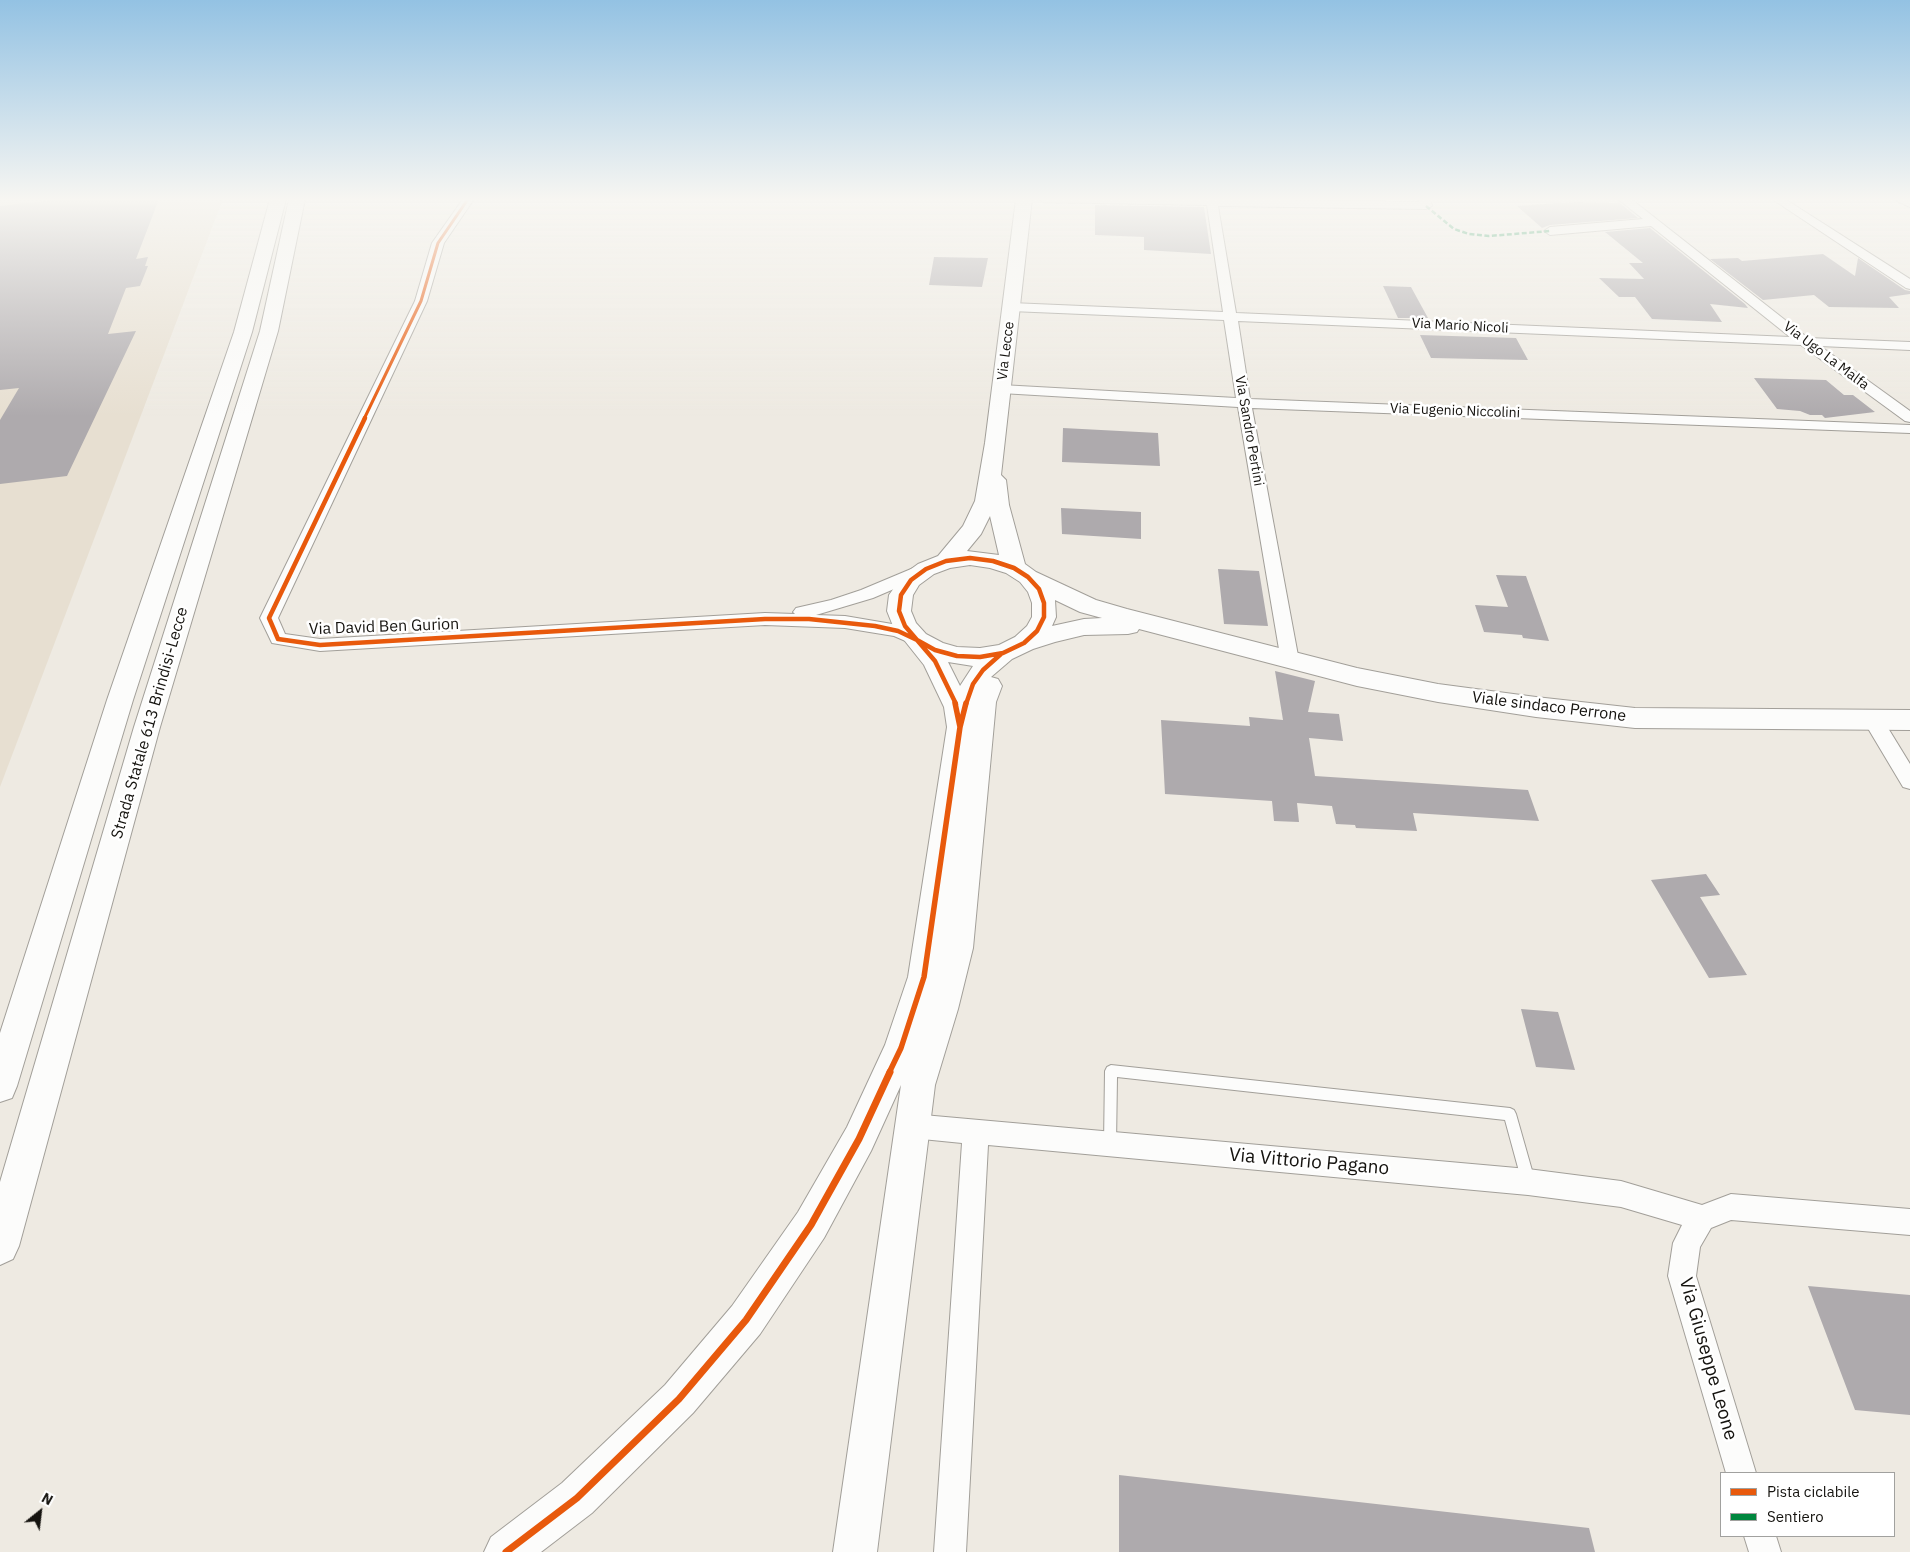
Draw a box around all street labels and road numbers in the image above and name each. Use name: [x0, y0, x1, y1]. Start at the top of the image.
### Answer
street label: Via Mario Nicoli: [1411, 315, 1509, 337]
street label: Via Ugo La Malfa: [1780, 318, 1872, 394]
street label: Via Lecce: [994, 321, 1018, 381]
street label: Via Sandro Pertini: [1231, 375, 1267, 487]
street label: Via Eugenio Niccolini: [1390, 400, 1520, 422]
street label: Strada Statale 613 Brindisi-Lecce: [108, 605, 192, 841]
street label: Via David Ben Gurion: [309, 615, 459, 639]
street label: Viale sindaco Perrone: [1471, 688, 1627, 726]
street label: Via Vittorio Pagano: [1228, 1144, 1390, 1180]
street label: Via Giuseppe Leone: [1674, 1275, 1742, 1443]

